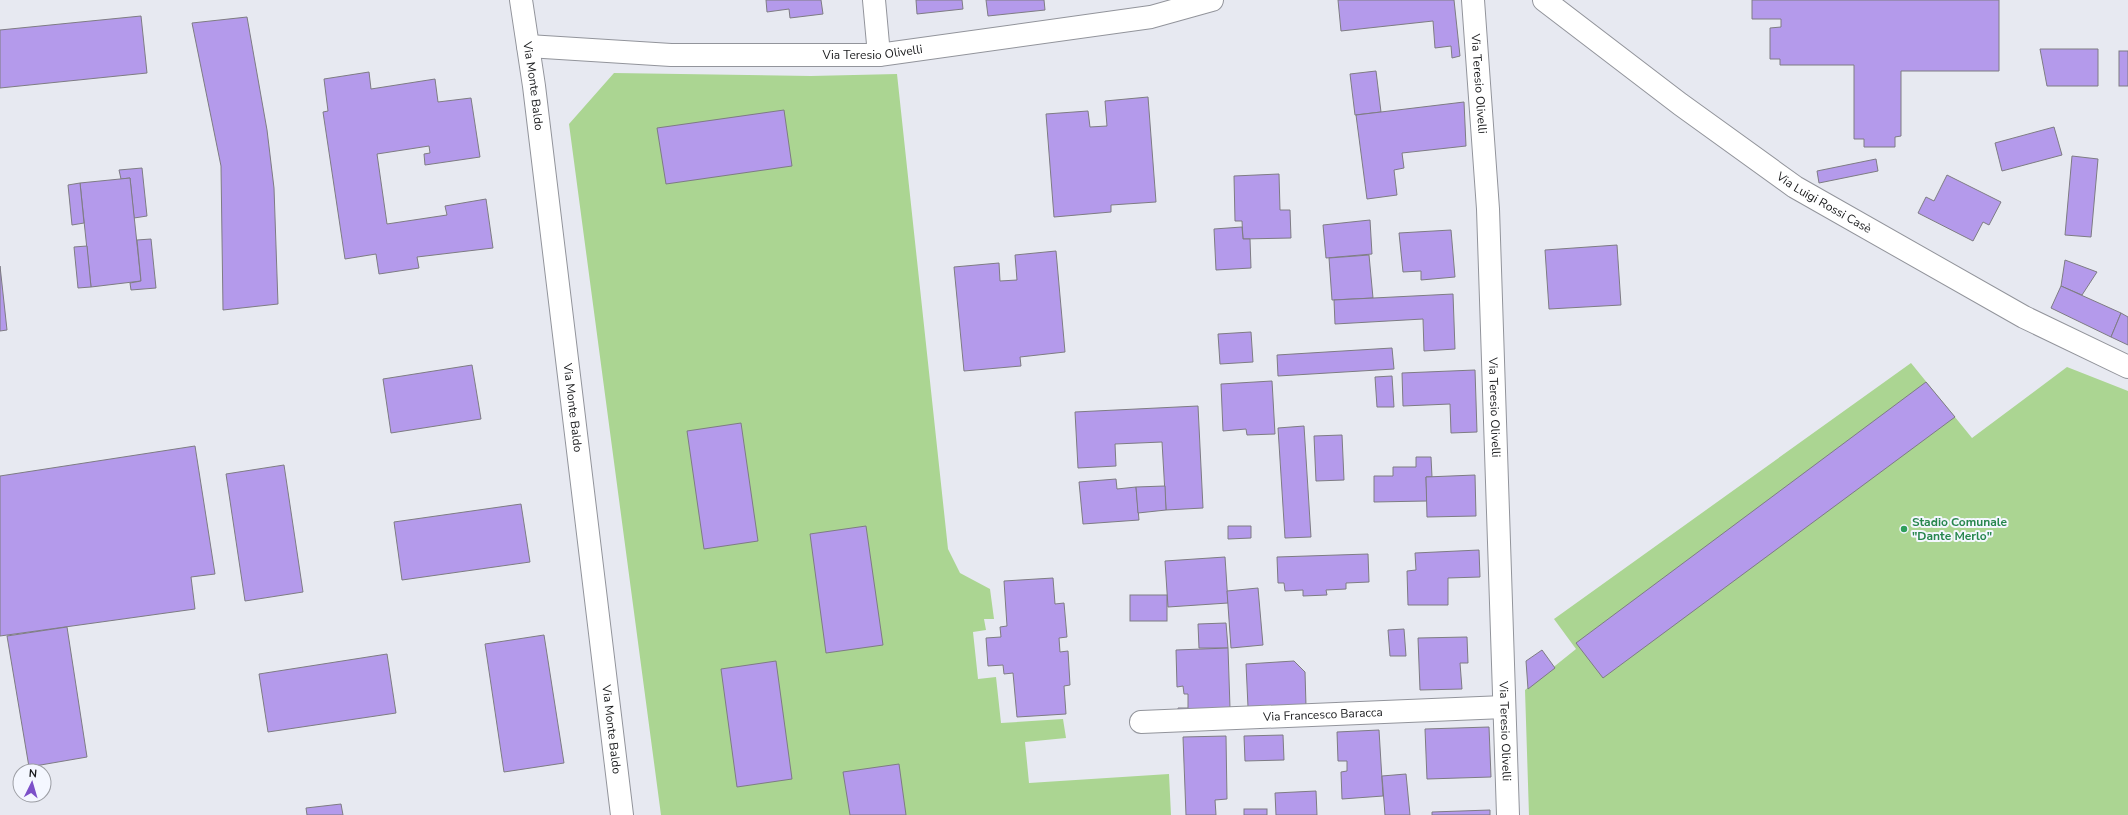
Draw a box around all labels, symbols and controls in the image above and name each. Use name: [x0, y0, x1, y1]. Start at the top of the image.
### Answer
street label: Via Teresio Olivelli: [1467, 32, 1491, 134]
street label: Via Monte Baldo: [519, 40, 547, 132]
street label: Via Teresio Olivelli: [822, 41, 924, 63]
street label: Via Luigi Rossi Casè: [1772, 168, 1875, 237]
street label: Via Teresio Olivelli: [1485, 356, 1504, 458]
street label: Via Monte Baldo: [559, 361, 586, 453]
place label: Stadio Comunale "Dante Merlo": [1912, 514, 2008, 544]
marker: Stadio Comunale "Dante Merlo": [1899, 524, 1909, 534]
street label: Via Teresio Olivelli: [1496, 680, 1515, 782]
street label: Via Monte Baldo: [598, 683, 625, 775]
street label: Via Francesco Baracca: [1262, 704, 1383, 725]
north arrow: [12, 763, 52, 803]
text: N: [28, 766, 38, 781]

